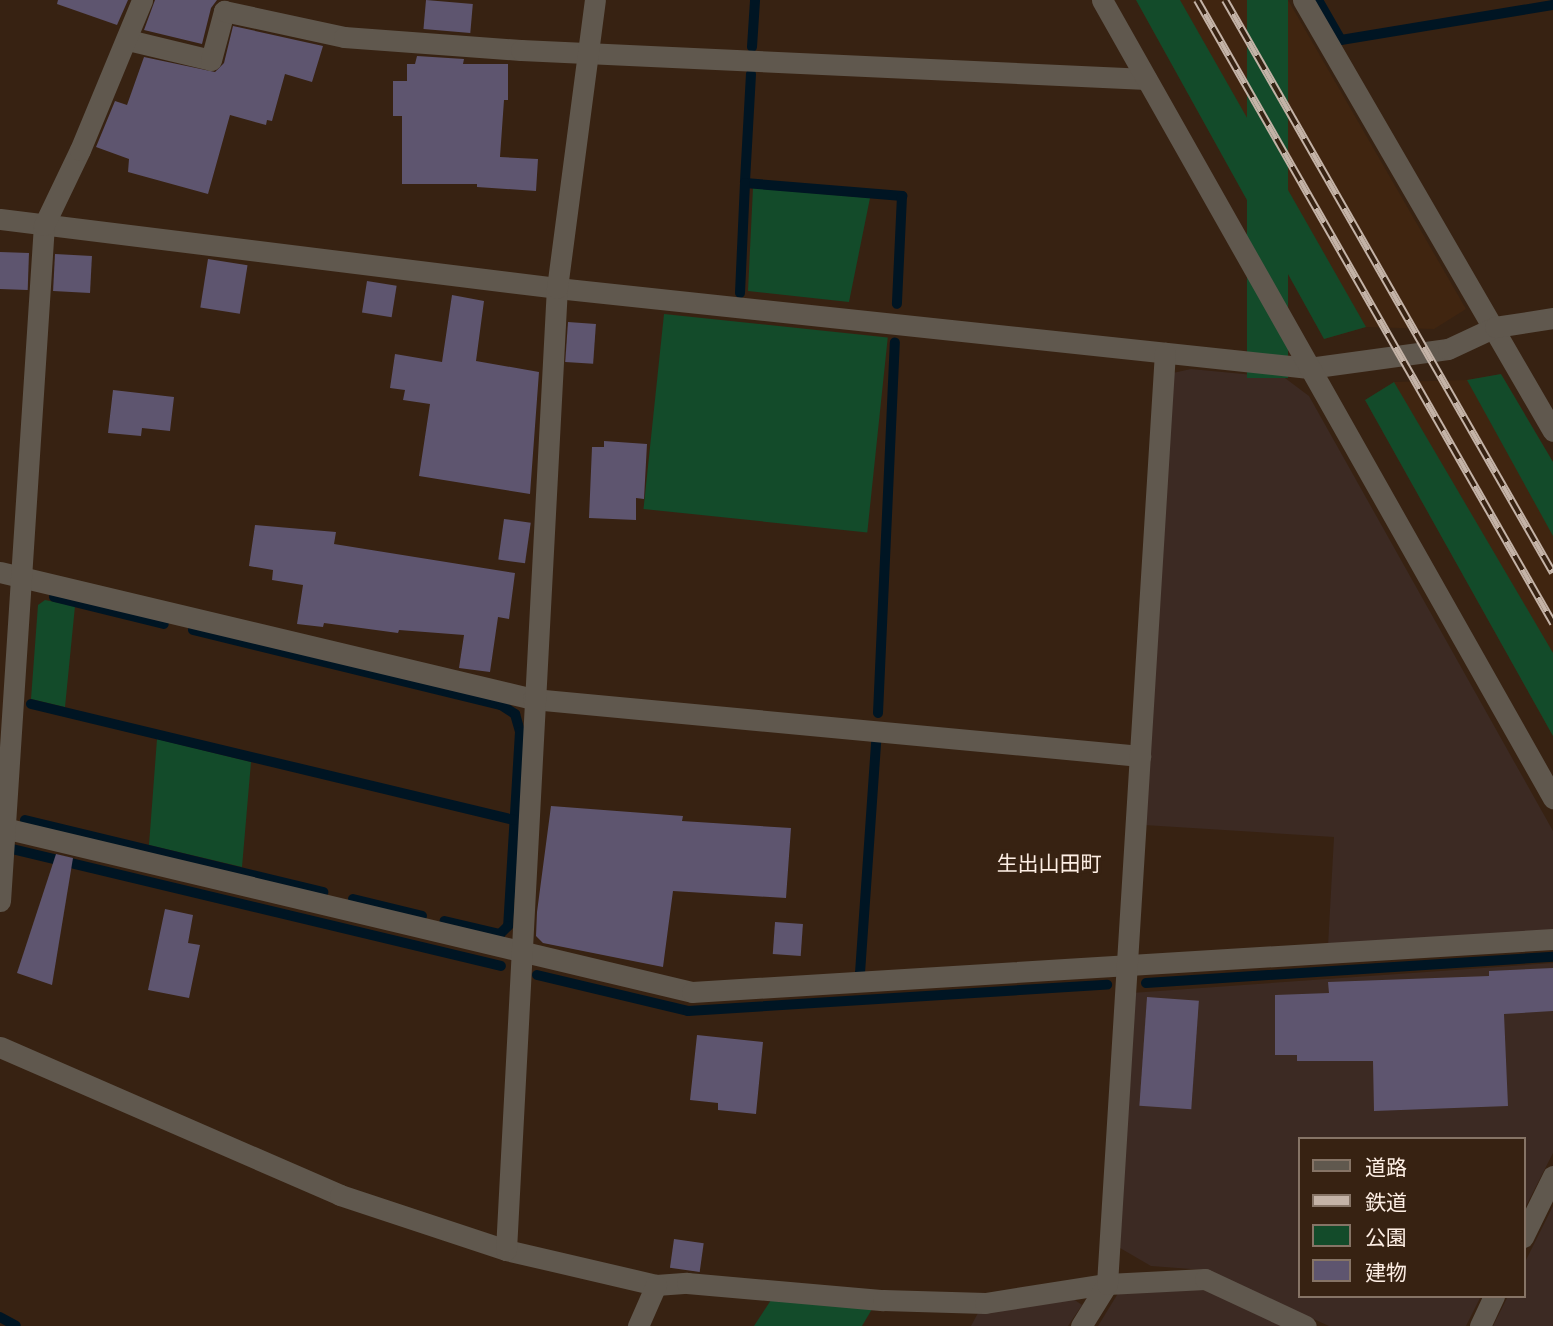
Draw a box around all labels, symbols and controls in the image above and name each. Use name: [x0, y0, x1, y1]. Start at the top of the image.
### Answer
district label: 生出山田町: [997, 850, 1101, 876]
legend: [1298, 1137, 1525, 1298]
text: 道路: [1365, 1153, 1407, 1181]
text: 鉄道: [1365, 1188, 1407, 1216]
text: 公園: [1365, 1223, 1407, 1251]
text: 建物: [1365, 1258, 1407, 1286]

